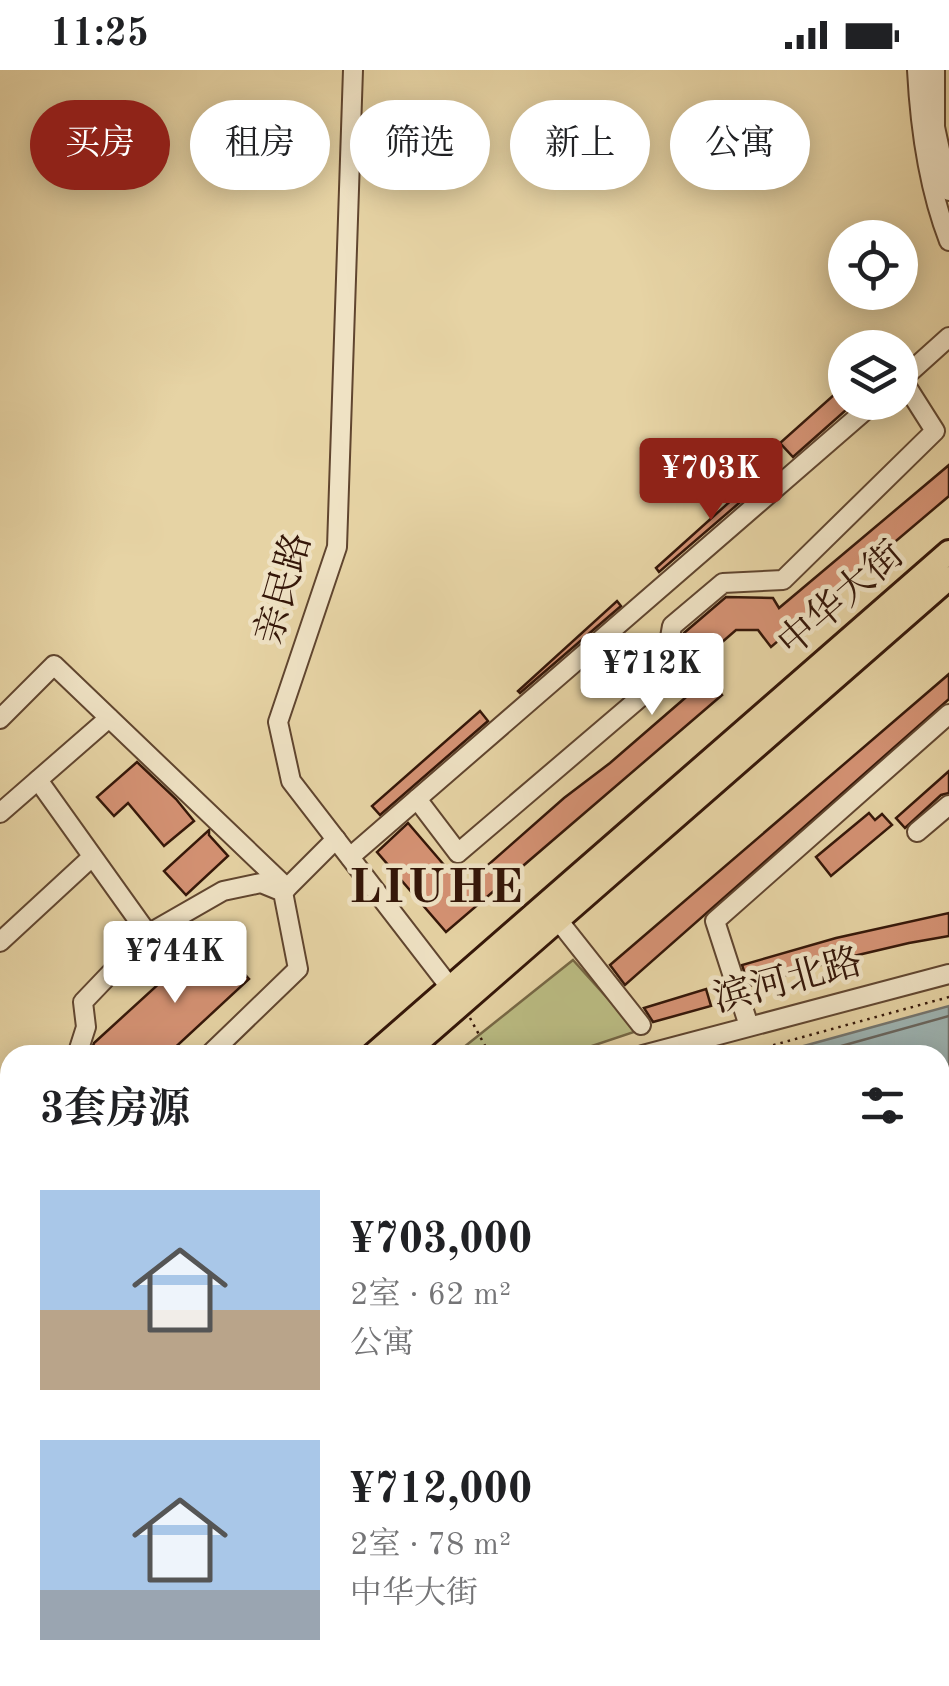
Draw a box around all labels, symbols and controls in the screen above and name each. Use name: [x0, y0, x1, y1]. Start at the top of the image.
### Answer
text: 11:25: [50, 16, 149, 54]
chip: 买房: [30, 100, 170, 190]
chip: 租房: [190, 100, 330, 190]
chip: 筛选: [350, 100, 490, 190]
chip: 新上: [510, 100, 650, 190]
chip: 公寓: [670, 100, 810, 190]
map controls: [828, 220, 918, 420]
button: locate: [828, 220, 918, 310]
button: layers: [828, 330, 918, 420]
pin: ¥703K: [641, 438, 781, 523]
text: ¥703K: [662, 454, 760, 486]
street label: 亲民路: [247, 528, 319, 649]
street label: 中华大街: [770, 534, 912, 664]
pin: ¥712K: [582, 633, 722, 718]
text: ¥712K: [603, 649, 701, 681]
district label: LIUHE: [349, 865, 525, 913]
pin: ¥744K: [105, 921, 245, 1006]
text: ¥744K: [126, 937, 224, 969]
street label: 滨河北路: [709, 940, 866, 1020]
icon: filters: [855, 1078, 910, 1133]
text: 3套房源: [40, 1090, 190, 1132]
text: ¥703,000: [350, 1220, 532, 1262]
icon: home: [120, 1230, 240, 1350]
text: 2室 · 62 m²: [350, 1280, 511, 1312]
text: 公寓: [350, 1329, 414, 1361]
text: ¥712,000: [350, 1470, 532, 1512]
icon: home: [120, 1480, 240, 1600]
text: 2室 · 78 m²: [350, 1530, 511, 1562]
text: 中华大街: [350, 1579, 478, 1611]

